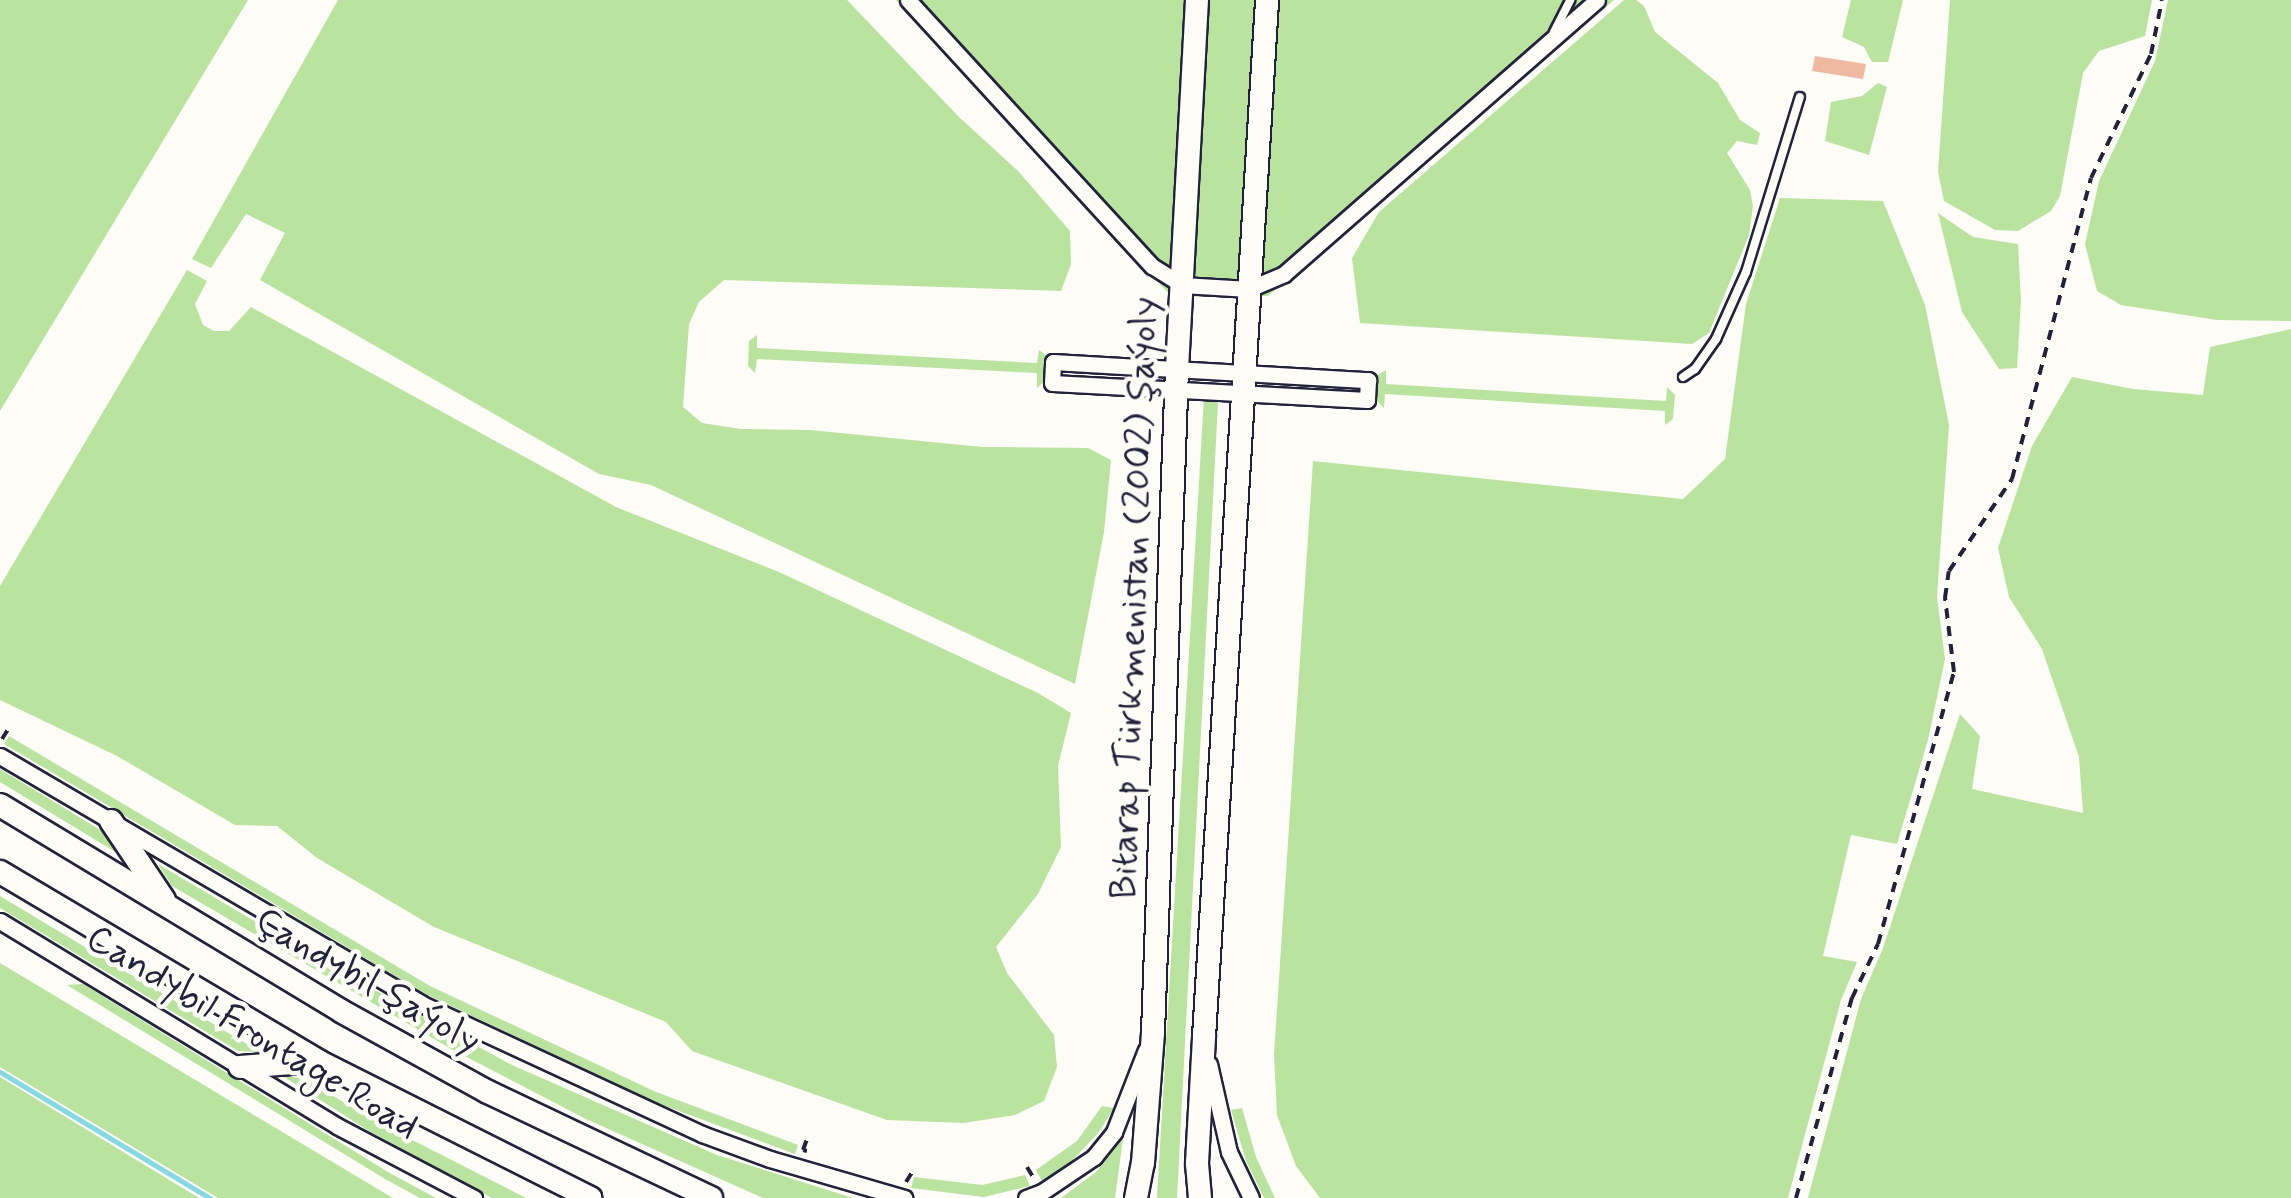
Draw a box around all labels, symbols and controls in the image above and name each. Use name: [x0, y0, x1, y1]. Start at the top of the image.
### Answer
street label: Bitarap Türkmenistan (2002) şaýoly: [1102, 298, 1168, 898]
street label: Çandybil şaýoly: [246, 899, 488, 1065]
street label: Candybil Frontage Road: [77, 916, 427, 1150]

